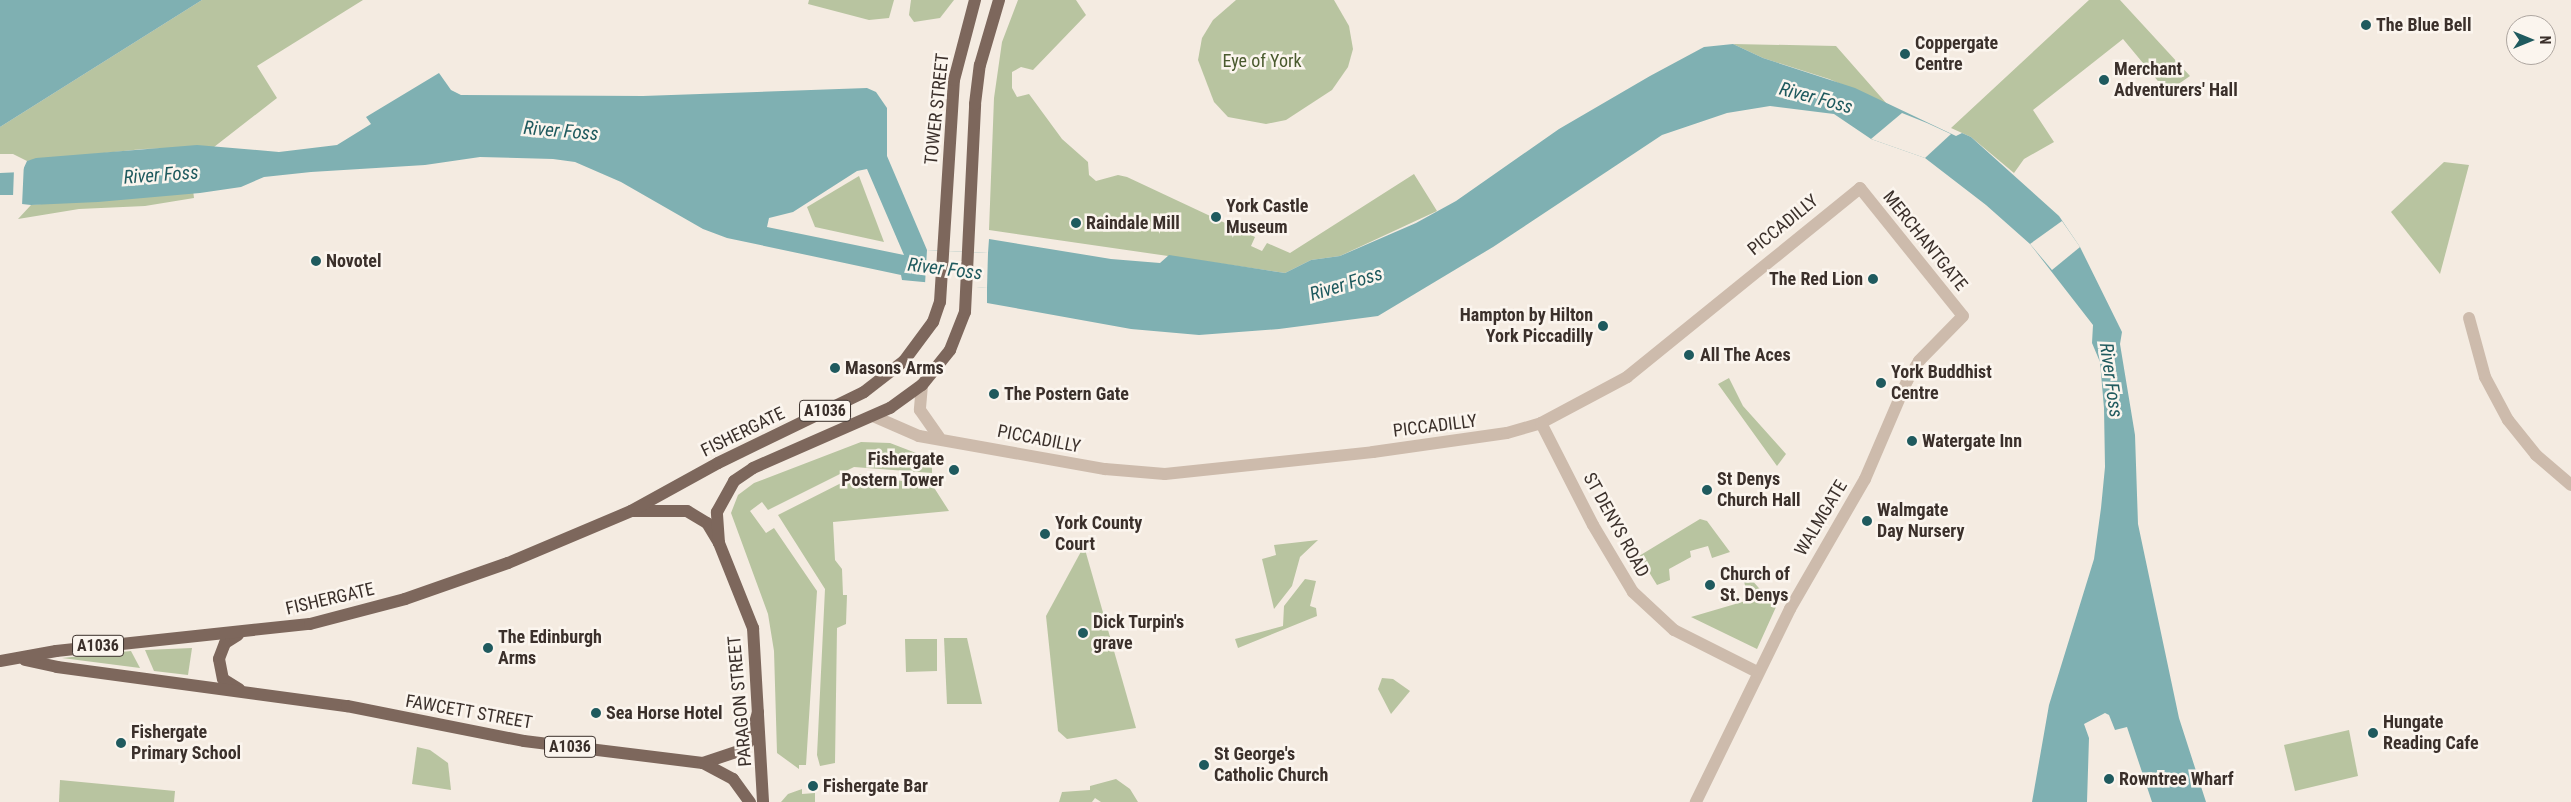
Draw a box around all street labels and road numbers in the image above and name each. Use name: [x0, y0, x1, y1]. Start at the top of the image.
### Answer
street label: TOWER STREET: [920, 52, 954, 166]
street label: MERCHANTGATE: [1878, 187, 1972, 295]
street label: PICCADILLY: [1743, 190, 1823, 260]
road number: A1036: [799, 398, 851, 424]
street label: FISHERGATE: [698, 402, 788, 462]
street label: PICCADILLY: [1392, 410, 1478, 442]
street label: PICCADILLY: [995, 420, 1083, 458]
street label: ST DENYS ROAD: [1578, 469, 1654, 581]
street label: WALMGATE: [1790, 476, 1852, 560]
street label: FISHERGATE: [284, 578, 376, 620]
road number: A1036: [72, 632, 124, 659]
street label: PARAGON STREET: [724, 635, 756, 767]
street label: FAWCETT STREET: [404, 690, 534, 734]
road number: A1036: [544, 734, 596, 760]

